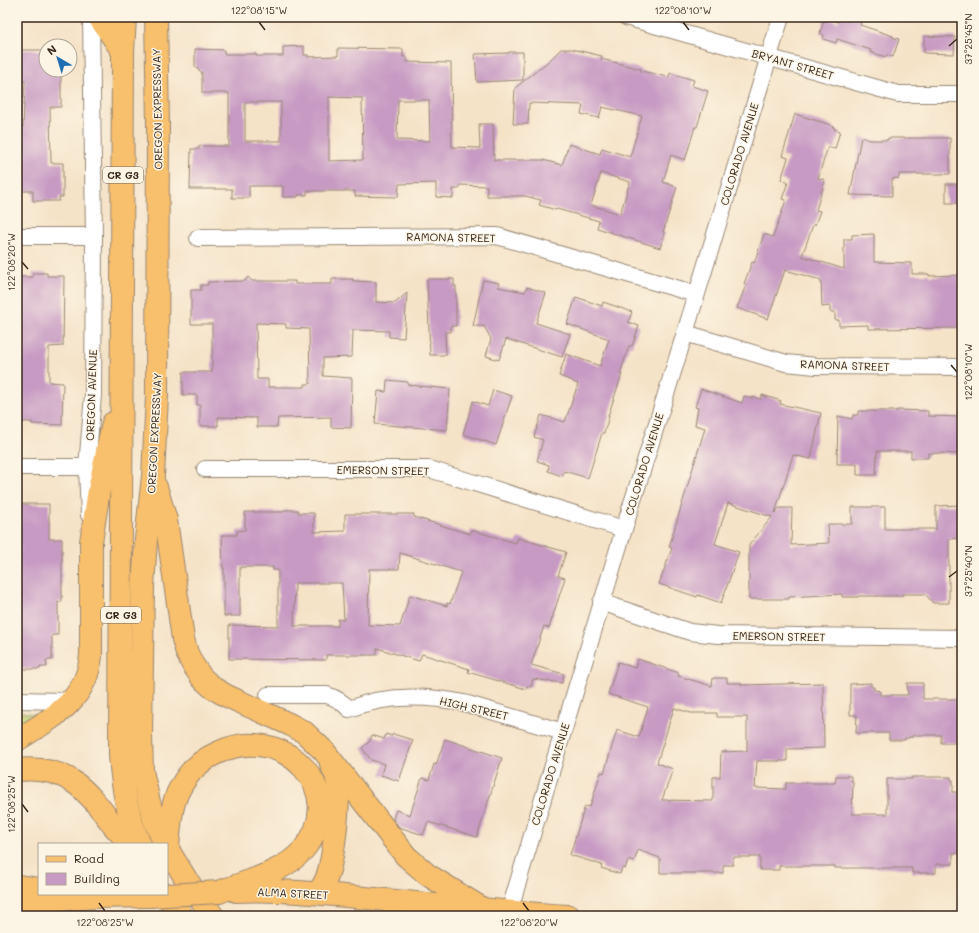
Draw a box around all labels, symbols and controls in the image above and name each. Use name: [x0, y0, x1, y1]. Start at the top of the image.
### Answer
text: 122°08'15"W: [231, 3, 287, 17]
text: 122°08'10"W: [655, 3, 712, 17]
text: 37°25'45"N: [961, 13, 975, 65]
north arrow: [38, 38, 78, 78]
text: N: [44, 41, 59, 58]
street label: BRYANT STREET: [750, 45, 836, 83]
street label: OREGON EXPRESSWAY: [148, 48, 166, 170]
street label: COLORADO AVENUE: [716, 101, 762, 207]
road number: CR G3: [103, 167, 143, 183]
street label: RAMONA STREET: [406, 229, 496, 245]
text: 122°08'20"W: [4, 233, 18, 291]
text: 122°08'10"W: [961, 343, 975, 400]
street label: OREGON AVENUE: [82, 349, 100, 441]
street label: RAMONA STREET: [800, 356, 890, 374]
street label: OREGON EXPRESSWAY: [143, 372, 165, 494]
street label: COLORADO AVENUE: [621, 411, 667, 517]
street label: EMERSON STREET: [336, 462, 430, 478]
text: 37°25'40"N: [961, 545, 975, 597]
road number: CR G3: [101, 607, 141, 623]
street label: EMERSON STREET: [732, 628, 826, 644]
street label: HIGH STREET: [438, 693, 510, 723]
street label: COLORADO AVENUE: [527, 721, 573, 827]
text: 122°08'25"W: [4, 775, 18, 833]
legend: [38, 843, 168, 895]
text: Road: [74, 850, 104, 866]
text: Building: [74, 870, 120, 886]
street label: ALMA STREET: [257, 884, 329, 902]
text: 122°08'25"W: [76, 915, 134, 929]
text: 122°08'20"W: [500, 915, 558, 929]

